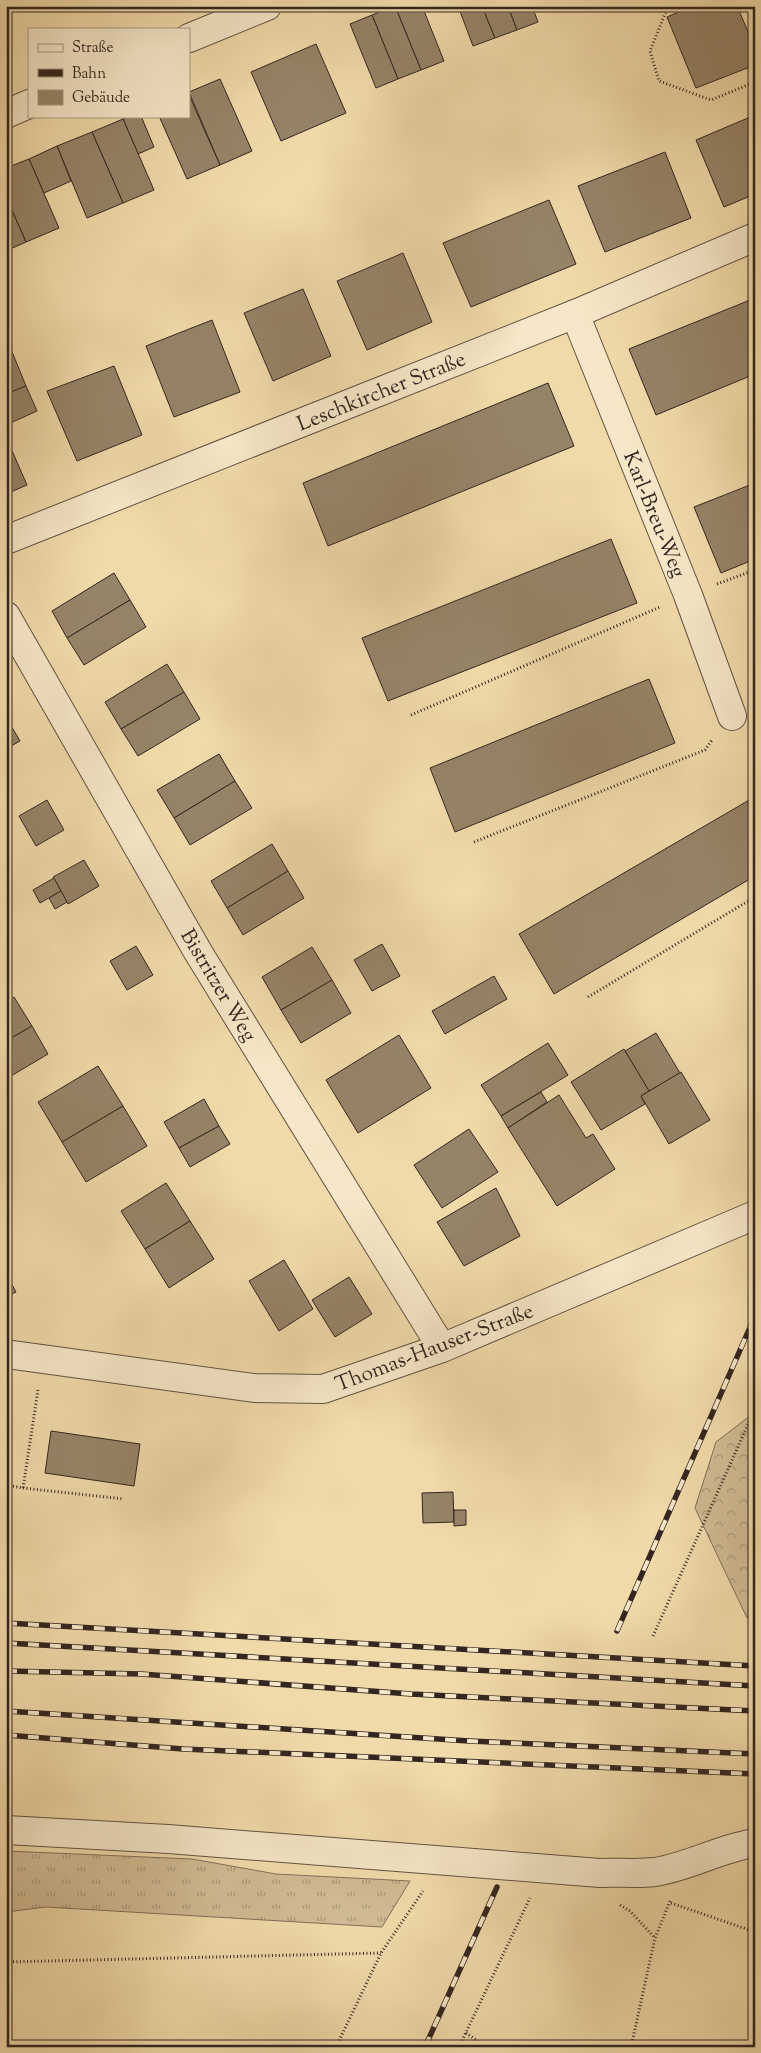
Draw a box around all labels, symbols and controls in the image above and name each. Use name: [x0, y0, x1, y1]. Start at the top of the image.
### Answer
legend: [28, 28, 190, 118]
text: Straße: [72, 38, 114, 59]
text: Bahn: [72, 64, 106, 85]
text: Gebäude: [72, 88, 130, 109]
street label: Leschkircher Straße: [293, 345, 471, 440]
street label: Karl-Breu-Weg: [614, 447, 692, 583]
street label: Bistritzer Weg: [172, 924, 263, 1048]
street label: Thomas-Hauser-Straße: [331, 1297, 538, 1401]

